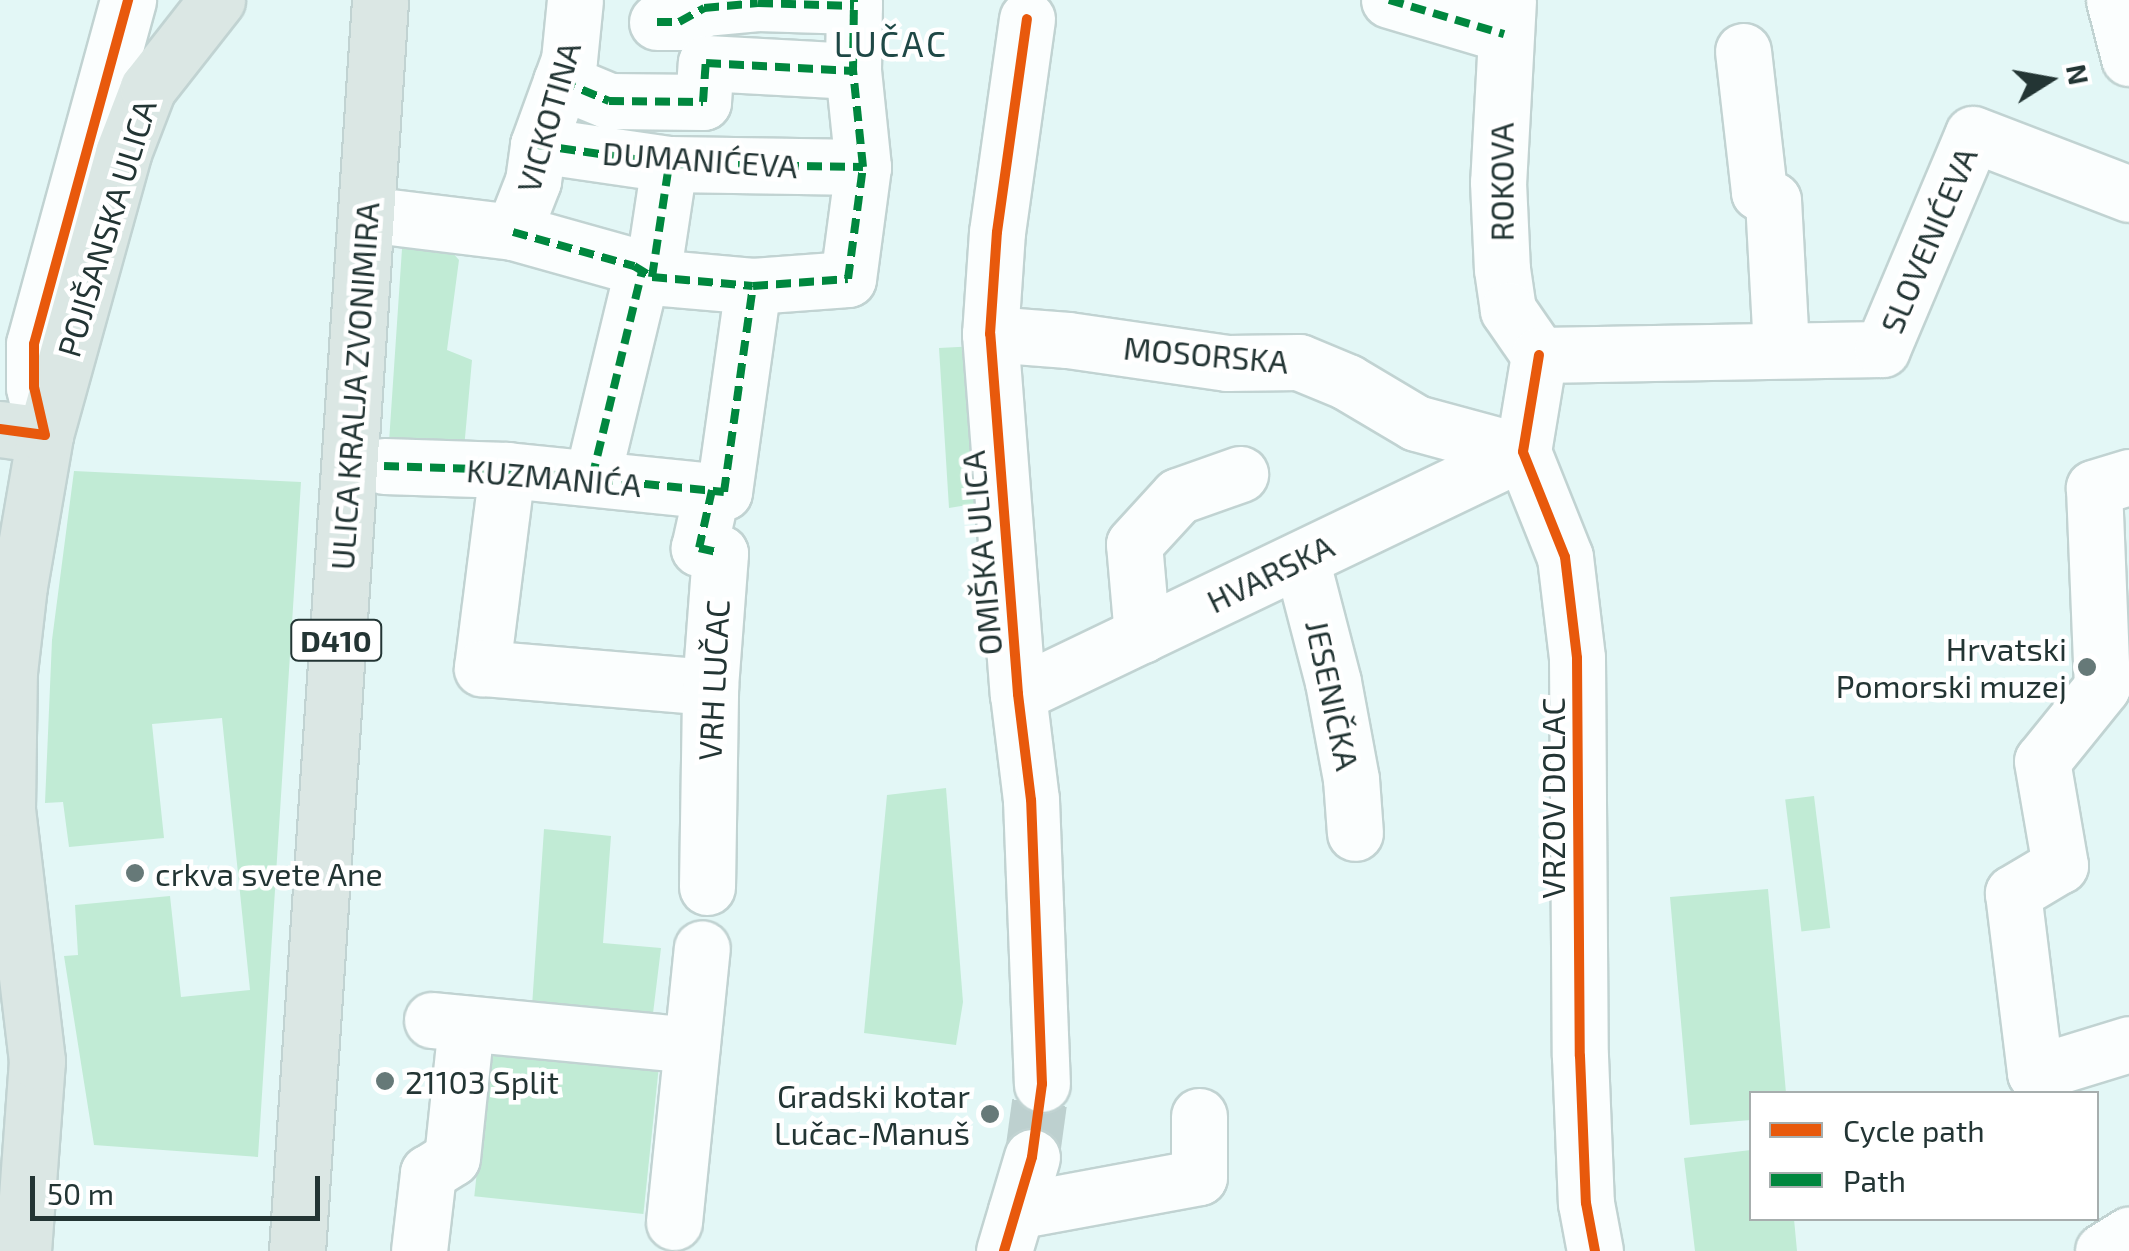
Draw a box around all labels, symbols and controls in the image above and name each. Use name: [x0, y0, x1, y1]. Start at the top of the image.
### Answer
district label: LUČAC: [834, 22, 948, 64]
north arrow: [1999, 30, 2099, 130]
street label: VICKOTINA: [508, 37, 588, 197]
text: N: [2060, 61, 2097, 87]
street label: POJIŠANSKA ULICA: [49, 94, 163, 362]
street label: ROKOVA: [1482, 123, 1520, 241]
street label: DUMANIĆEVA: [601, 133, 799, 185]
street label: SLOVENIĆEVA: [1872, 141, 1984, 339]
street label: ULICA KRALJA ZVONIMIRA: [322, 200, 386, 572]
street label: MOSORSKA: [1122, 328, 1290, 380]
street label: OMIŠKA ULICA: [953, 449, 1009, 657]
street label: KUZMANIĆA: [465, 450, 643, 504]
street label: HVARSKA: [1200, 526, 1340, 620]
street label: VRH LUČAC: [690, 598, 736, 762]
road number: D410: [288, 615, 384, 665]
street label: JESENIČKA: [1298, 616, 1368, 774]
place label: Hrvatski Pomorski muzej: [1836, 630, 2067, 705]
marker: Hrvatski Pomorski muzej: [2076, 656, 2098, 678]
street label: VRZOV DOLAC: [1533, 697, 1571, 899]
place label: crkva svete Ane: [155, 854, 384, 892]
marker: crkva svete Ane: [124, 862, 146, 884]
place label: 21103 Split: [405, 1062, 559, 1100]
marker: 21103 Split: [374, 1070, 396, 1092]
place label: Gradski kotar Lučac-Manuš: [774, 1077, 970, 1152]
legend: [1749, 1091, 2099, 1221]
marker: Gradski kotar Lučac-Manuš: [979, 1103, 1001, 1125]
text: Cycle path: [1843, 1112, 1985, 1148]
scale bar: [35, 1156, 325, 1218]
text: Path: [1843, 1162, 1906, 1198]
text: 50 m: [47, 1175, 114, 1211]

